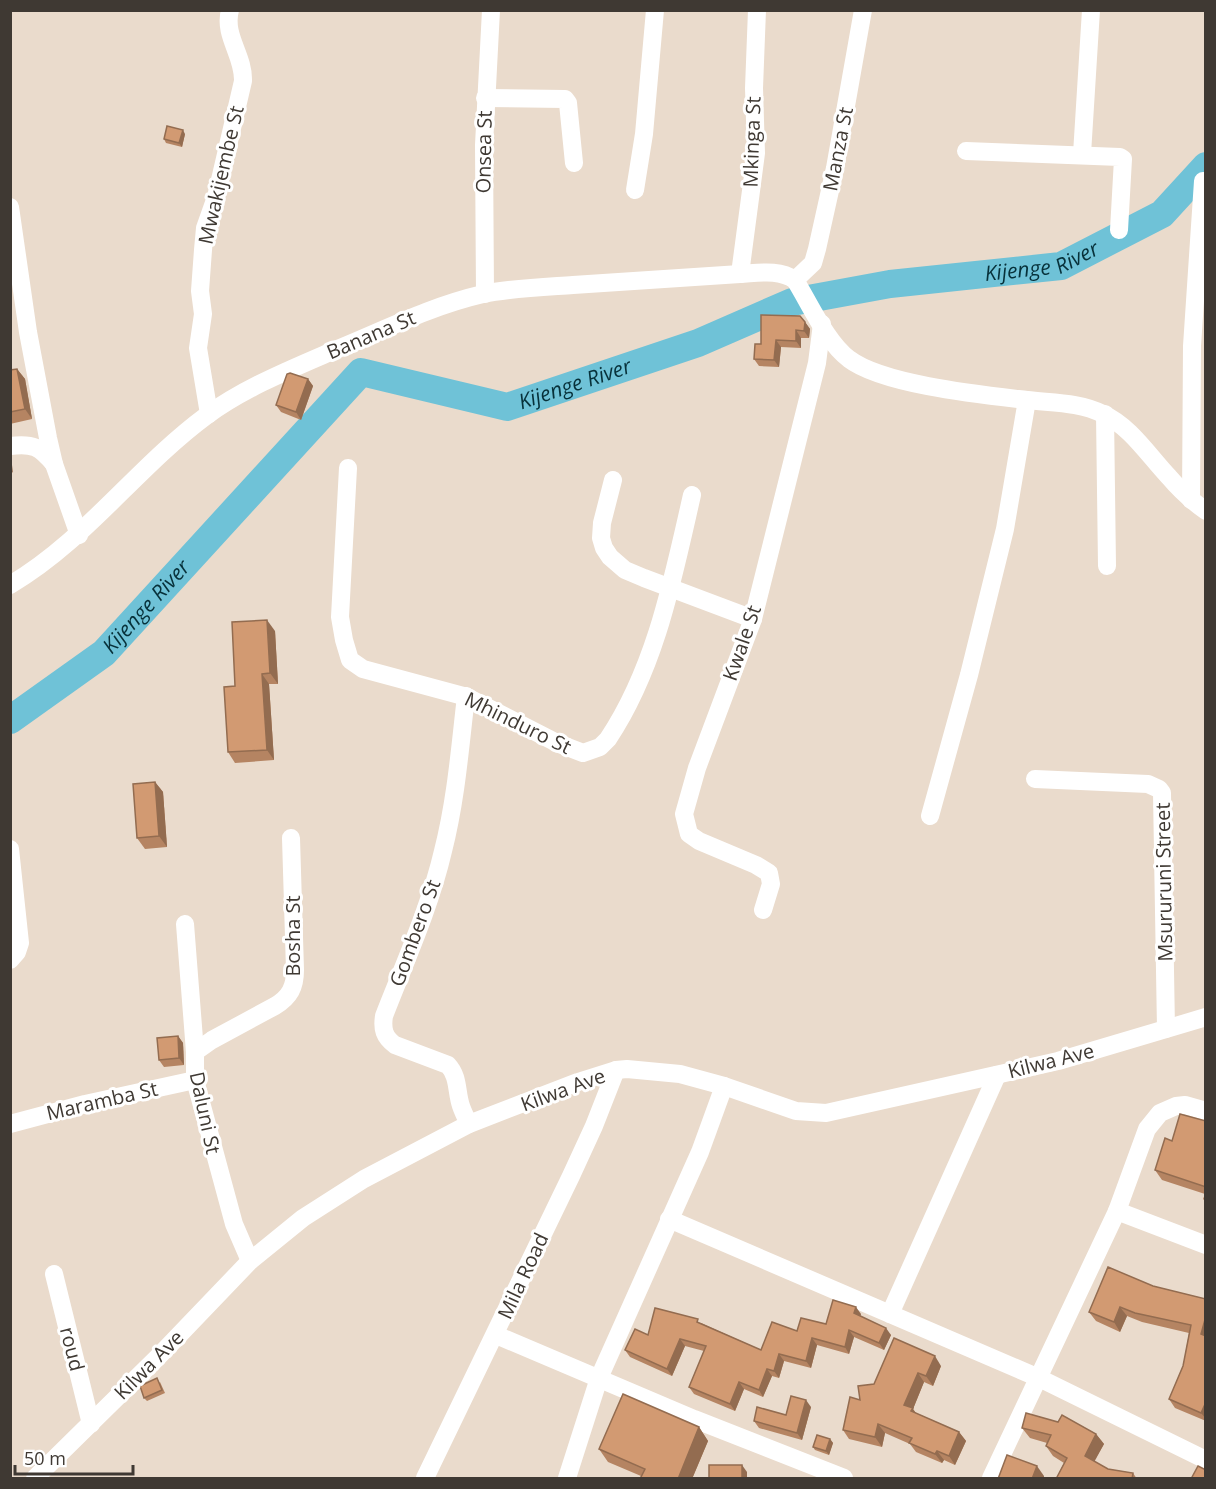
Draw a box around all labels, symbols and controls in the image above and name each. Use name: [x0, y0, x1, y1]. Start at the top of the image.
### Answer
street label: Mkinga St: [736, 96, 767, 188]
street label: Mwakijembe St: [191, 103, 250, 247]
street label: Manza St: [816, 105, 859, 193]
street label: Onsea St: [469, 110, 498, 194]
water label: Kijenge River: [983, 234, 1104, 287]
street label: Banana St: [322, 304, 419, 365]
water label: Kijenge River: [514, 351, 635, 415]
water label: Kijenge River: [95, 553, 196, 659]
street label: Kwale St: [716, 601, 767, 684]
street label: Mhinduro St: [460, 685, 576, 760]
street label: Msururuni Street: [1149, 802, 1178, 962]
street label: Gombero St: [383, 876, 446, 990]
street label: Bosha St: [279, 895, 306, 977]
street label: Kilwa Ave: [1005, 1037, 1097, 1084]
street label: Kilwa Ave: [517, 1062, 609, 1117]
street label: Daluni St: [184, 1069, 227, 1157]
street label: Maramba St: [44, 1075, 160, 1126]
street label: Mila Road: [491, 1228, 554, 1323]
street label: roud: [54, 1324, 91, 1374]
street label: Kilwa Ave: [108, 1324, 189, 1405]
scale bar: [15, 1438, 134, 1476]
text: 50 m: [24, 1446, 66, 1470]

